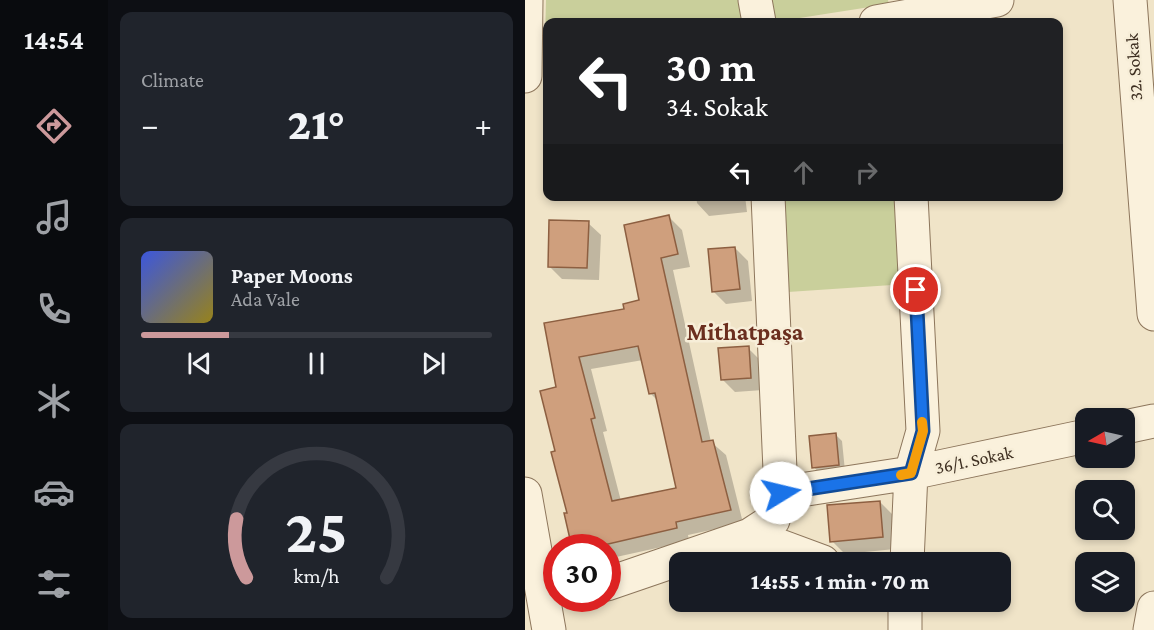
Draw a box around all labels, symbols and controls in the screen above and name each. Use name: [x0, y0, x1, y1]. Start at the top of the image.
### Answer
text: 14:54: [24, 25, 84, 55]
street label: 32. Sokak: [1122, 32, 1146, 101]
icon: left: [567, 42, 645, 120]
text: 30 m: [666, 43, 756, 90]
text: Climate: [141, 69, 204, 91]
text: 34. Sokak: [666, 92, 768, 122]
text: 21°: [288, 99, 345, 149]
icon: directions: [33, 105, 75, 147]
text: −: [141, 106, 158, 143]
text: +: [475, 106, 492, 143]
icon: left: [724, 156, 757, 189]
icon: ahead: [787, 156, 820, 189]
icon: right: [850, 156, 883, 189]
icon: music: [33, 196, 75, 238]
text: Paper Moons: [231, 263, 353, 288]
pin: [890, 264, 941, 315]
icon: arrive: [899, 273, 932, 306]
icon: phone: [33, 288, 75, 330]
text: Ada Vale: [231, 288, 300, 310]
district label: Mithatpaşa: [687, 318, 804, 345]
icon: previous: [183, 347, 216, 380]
icon: pause: [300, 347, 333, 380]
icon: next: [417, 347, 450, 380]
icon: climate: [33, 380, 75, 422]
north arrow: [1075, 408, 1135, 468]
map controls: [1075, 408, 1135, 612]
street label: 36/1. Sokak: [933, 442, 1015, 478]
position arrow: [749, 461, 813, 525]
icon: car: [33, 471, 75, 513]
button: search: [1075, 480, 1135, 540]
text: 25: [285, 496, 348, 565]
speed limit sign: 30: [543, 534, 621, 612]
button: layers: [1075, 552, 1135, 612]
icon: filters: [33, 563, 75, 605]
text: km/h: [293, 564, 340, 588]
text: 14:55 · 1 min · 70 m: [751, 569, 929, 594]

